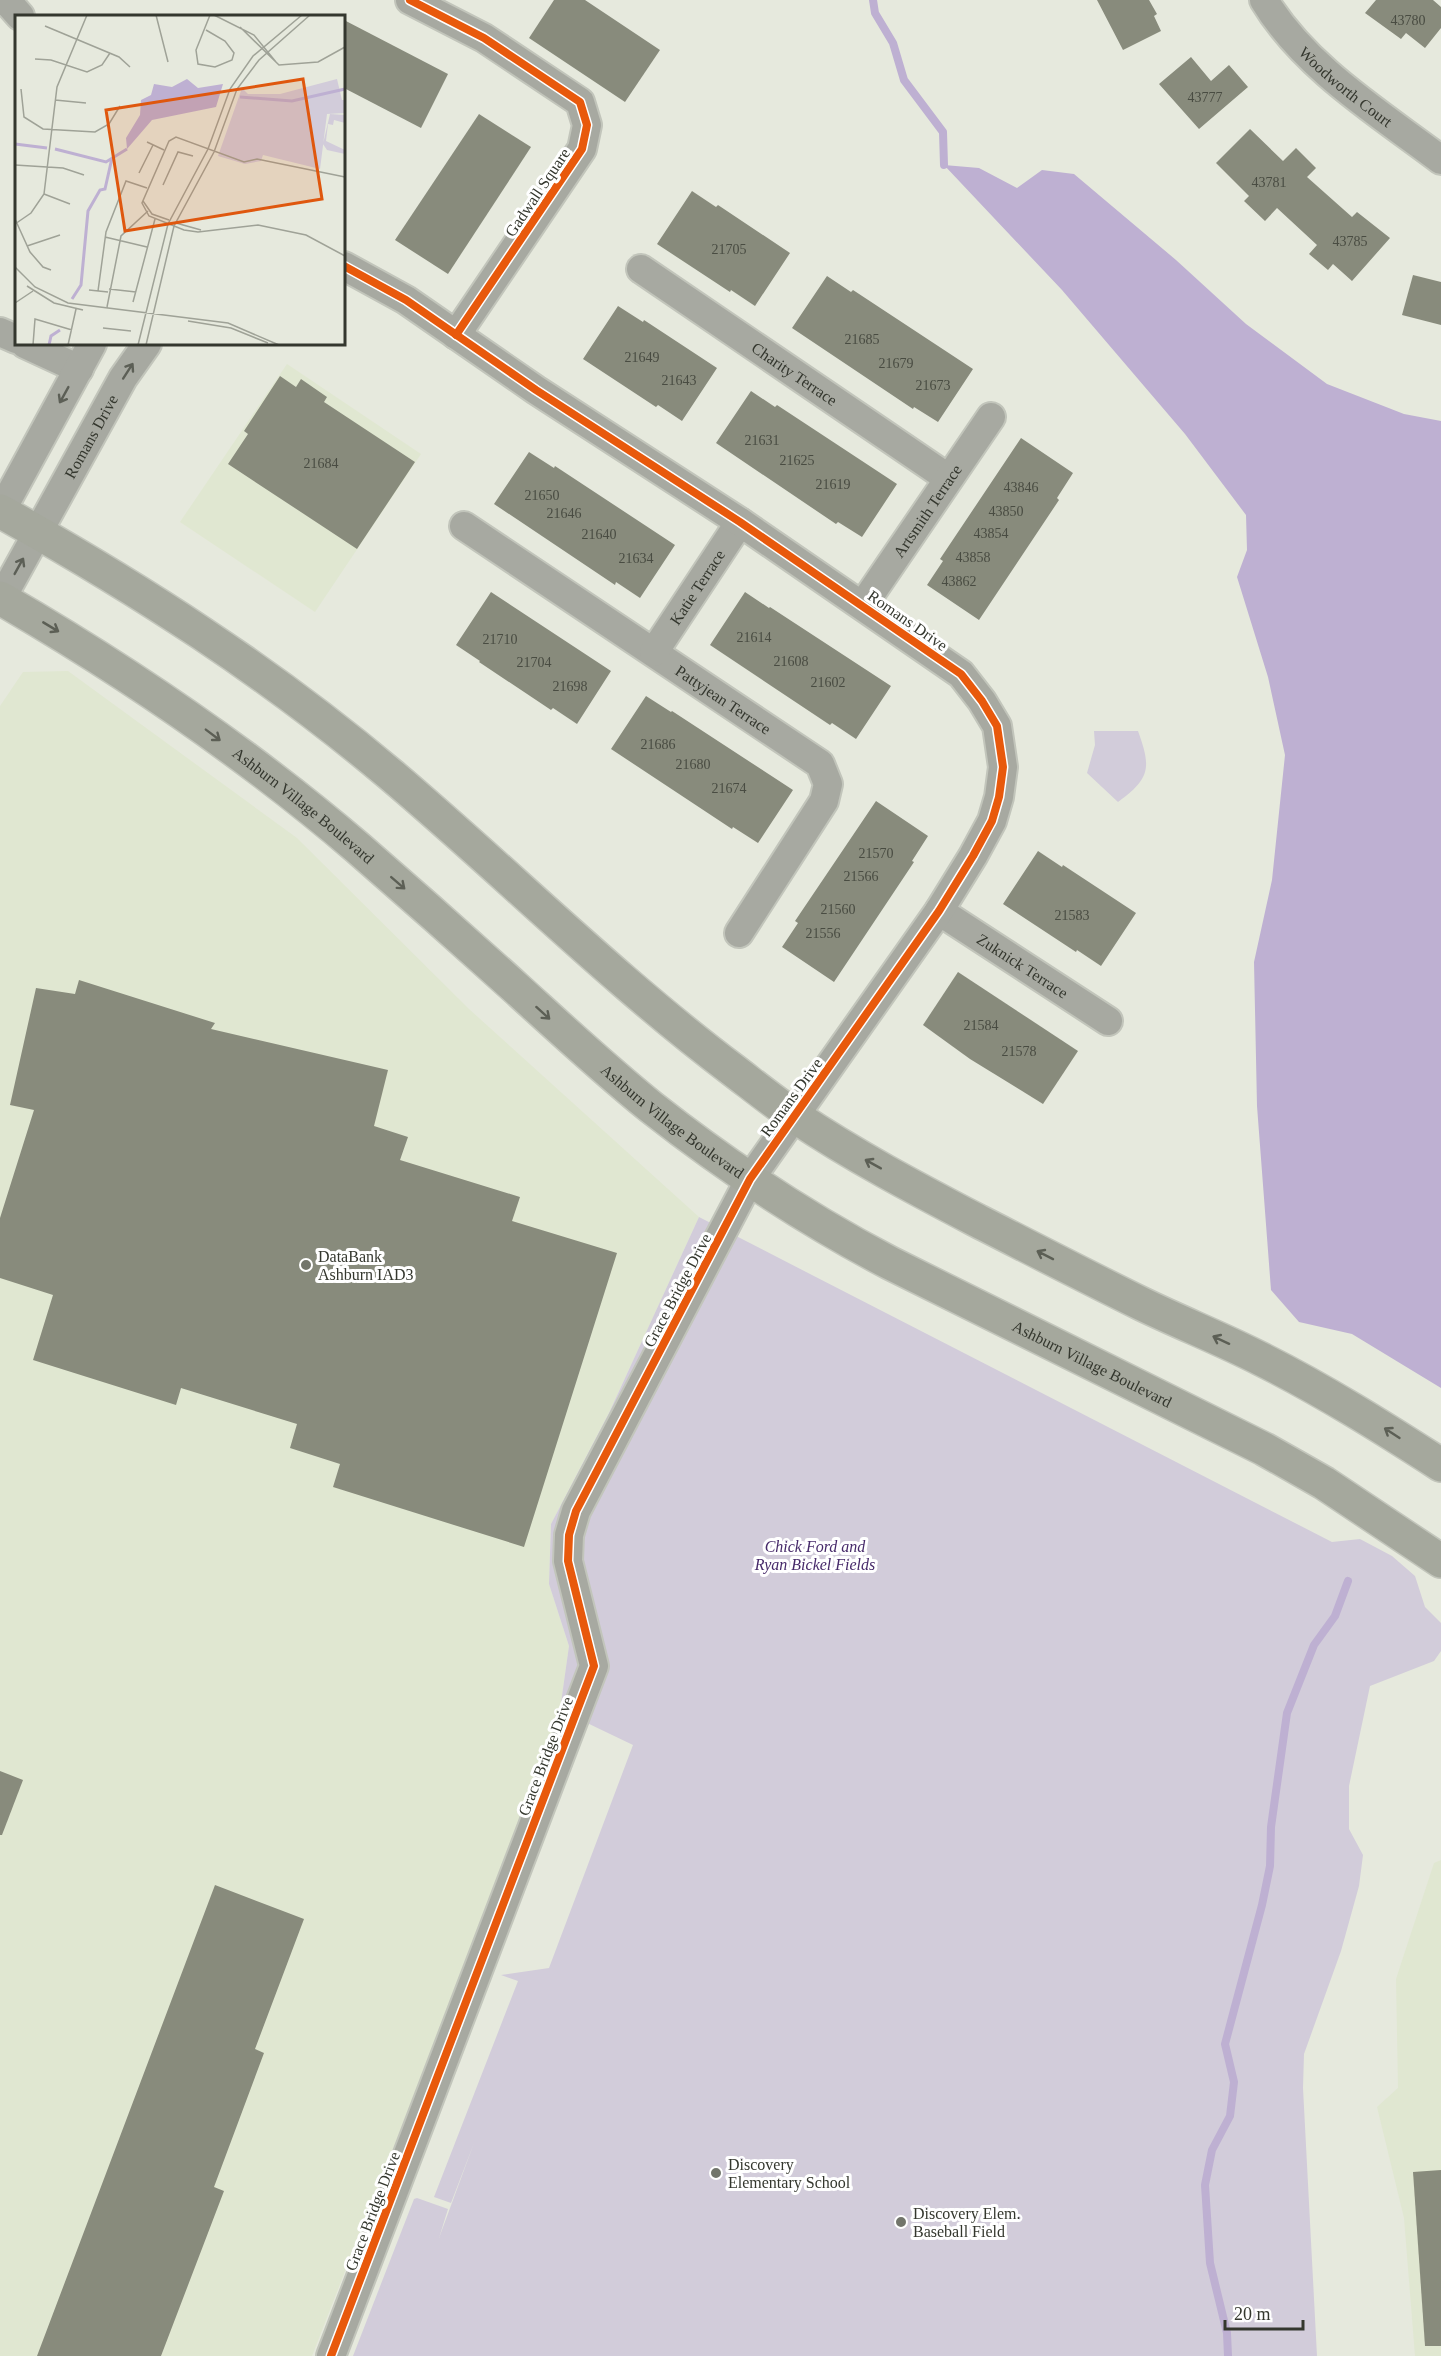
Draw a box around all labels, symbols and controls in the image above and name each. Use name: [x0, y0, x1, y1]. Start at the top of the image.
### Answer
house number: 43780: [1391, 13, 1426, 28]
inset map: [15, 15, 345, 345]
street label: Woodworth Court: [1296, 43, 1396, 131]
house number: 43777: [1188, 90, 1223, 105]
street label: Gadwall Square: [502, 145, 574, 240]
house number: 43781: [1252, 175, 1287, 190]
house number: 43785: [1333, 234, 1368, 249]
house number: 21705: [712, 242, 747, 257]
house number: 21685: [845, 332, 880, 347]
street label: Charity Terrace: [749, 339, 840, 409]
house number: 21649: [625, 350, 660, 365]
house number: 21679: [879, 356, 914, 371]
one-way arrow: [122, 363, 134, 380]
house number: 21643: [662, 373, 697, 388]
house number: 21673: [916, 378, 951, 393]
one-way arrow: [58, 386, 70, 403]
street label: Romans Drive: [61, 392, 121, 481]
house number: 21631: [745, 433, 780, 448]
house number: 21625: [780, 453, 815, 468]
house number: 21684: [304, 456, 339, 471]
street label: Artsmith Terrace: [890, 461, 965, 561]
house number: 21619: [816, 477, 851, 492]
house number: 43846: [1004, 480, 1039, 495]
house number: 21650: [525, 488, 560, 503]
house number: 43850: [989, 504, 1024, 519]
house number: 21646: [547, 506, 582, 521]
house number: 43854: [974, 526, 1009, 541]
house number: 21640: [582, 527, 617, 542]
street label: Katie Terrace: [667, 547, 728, 628]
house number: 43858: [956, 550, 991, 565]
house number: 21634: [619, 551, 654, 566]
one-way arrow: [14, 558, 25, 576]
house number: 43862: [942, 574, 977, 589]
street label: Romans Drive: [865, 587, 951, 654]
one-way arrow: [42, 622, 59, 634]
house number: 21614: [737, 630, 772, 645]
house number: 21710: [483, 632, 518, 647]
house number: 21608: [774, 654, 809, 669]
house number: 21704: [517, 655, 552, 670]
street label: Pattyjean Terrace: [672, 662, 774, 738]
house number: 21602: [811, 675, 846, 690]
house number: 21698: [553, 679, 588, 694]
one-way arrow: [205, 728, 221, 741]
house number: 21686: [641, 737, 676, 752]
street label: Ashburn Village Boulevard: [229, 744, 377, 867]
house number: 21680: [676, 757, 711, 772]
house number: 21674: [712, 781, 747, 796]
house number: 21570: [859, 846, 894, 861]
house number: 21566: [844, 869, 879, 884]
one-way arrow: [390, 876, 405, 890]
house number: 21560: [821, 902, 856, 917]
house number: 21583: [1055, 908, 1090, 923]
house number: 21556: [806, 926, 841, 941]
street label: Zuknick Terrace: [974, 930, 1071, 1002]
one-way arrow: [535, 1006, 550, 1020]
house number: 21584: [964, 1018, 999, 1033]
house number: 21578: [1002, 1044, 1037, 1059]
street label: Romans Drive: [757, 1055, 826, 1140]
street label: Ashburn Village Boulevard: [598, 1061, 747, 1182]
one-way arrow: [865, 1158, 882, 1170]
street label: Grace Bridge Drive: [640, 1231, 715, 1350]
place label: DataBank Ashburn IAD3: [318, 1248, 414, 1283]
one-way arrow: [1037, 1249, 1055, 1260]
marker: DataBank Ashburn IAD3: [299, 1258, 313, 1272]
street label: Ashburn Village Boulevard: [1010, 1317, 1174, 1411]
one-way arrow: [1212, 1334, 1230, 1346]
one-way arrow: [1384, 1427, 1401, 1439]
park label: Chick Ford and Ryan Bickel Fields: [754, 1538, 875, 1574]
street label: Grace Bridge Drive: [515, 1694, 577, 1818]
street label: Grace Bridge Drive: [342, 2149, 404, 2273]
place label: Discovery Elementary School: [728, 2156, 851, 2192]
marker: Discovery Elementary School: [709, 2166, 723, 2180]
place label: Discovery Elem. Baseball Field: [913, 2205, 1021, 2240]
marker: Discovery Elem. Baseball Field: [894, 2215, 908, 2229]
scale bar: [1225, 2293, 1303, 2331]
text: 20 m: [1234, 2304, 1271, 2324]

